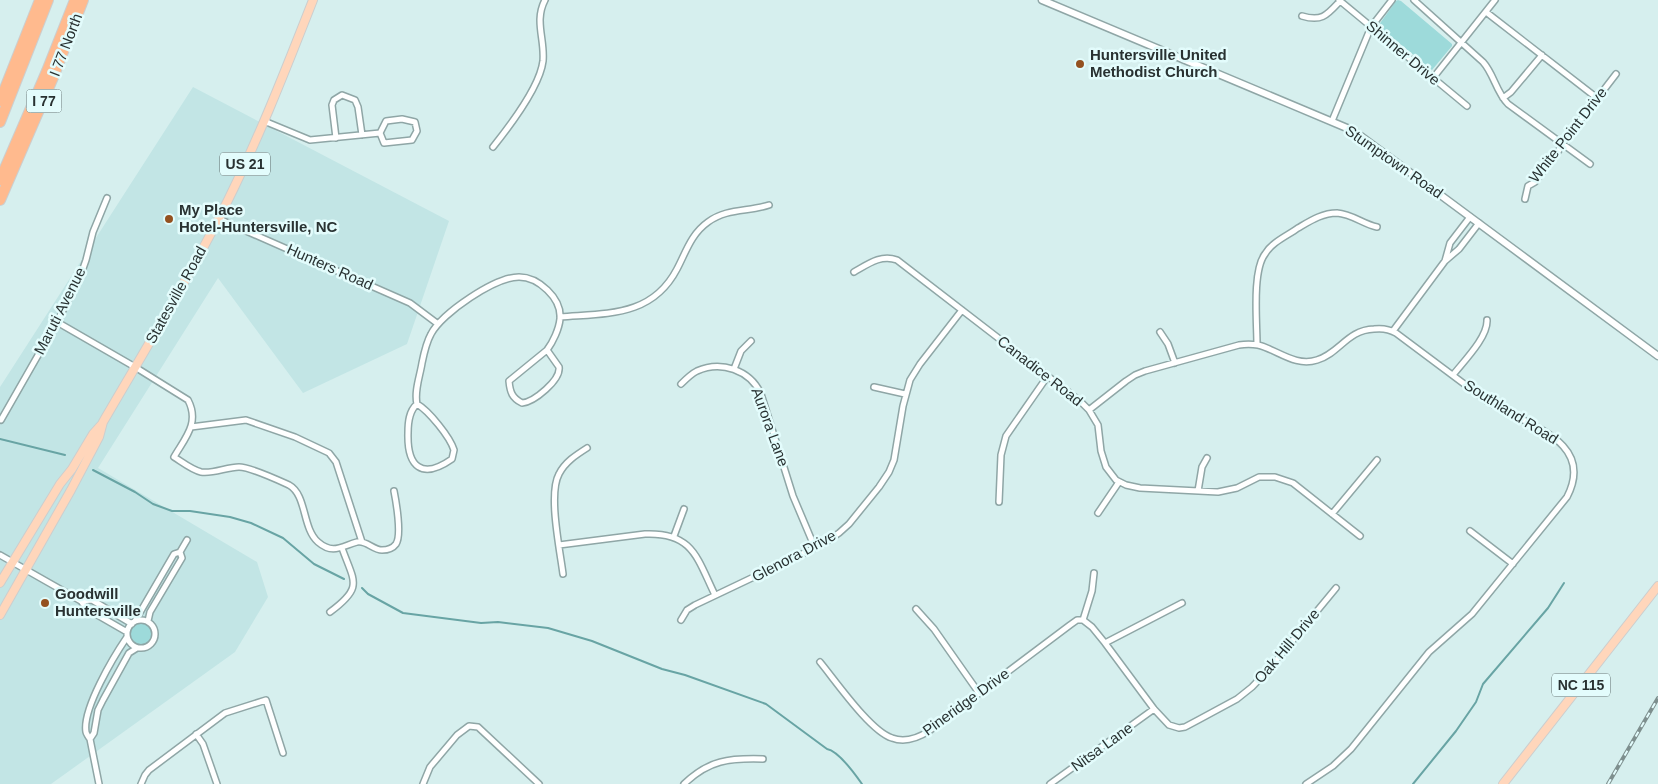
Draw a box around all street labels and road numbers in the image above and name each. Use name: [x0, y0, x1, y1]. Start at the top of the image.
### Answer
street label: I 77 North: [46, 11, 85, 79]
street label: Shinner Drive: [1363, 17, 1444, 88]
street label: White Point Drive: [1525, 84, 1610, 186]
road number: I 77: [27, 90, 62, 112]
street label: Stumptown Road: [1342, 122, 1446, 202]
road number: US 21: [220, 152, 270, 175]
street label: Hunters Road: [284, 240, 376, 293]
street label: Statesville Road: [142, 243, 209, 346]
street label: Maruti Avenue: [30, 264, 89, 357]
street label: Canadice Road: [994, 332, 1086, 409]
street label: Southland Road: [1461, 376, 1561, 447]
street label: Aurora Lane: [748, 385, 793, 469]
street label: Glenora Drive: [749, 526, 839, 585]
street label: Oak Hill Drive: [1251, 605, 1323, 686]
street label: Pineridge Drive: [919, 665, 1012, 739]
road number: NC 115: [1552, 674, 1610, 696]
street label: Nitsa Lane: [1068, 719, 1136, 775]

